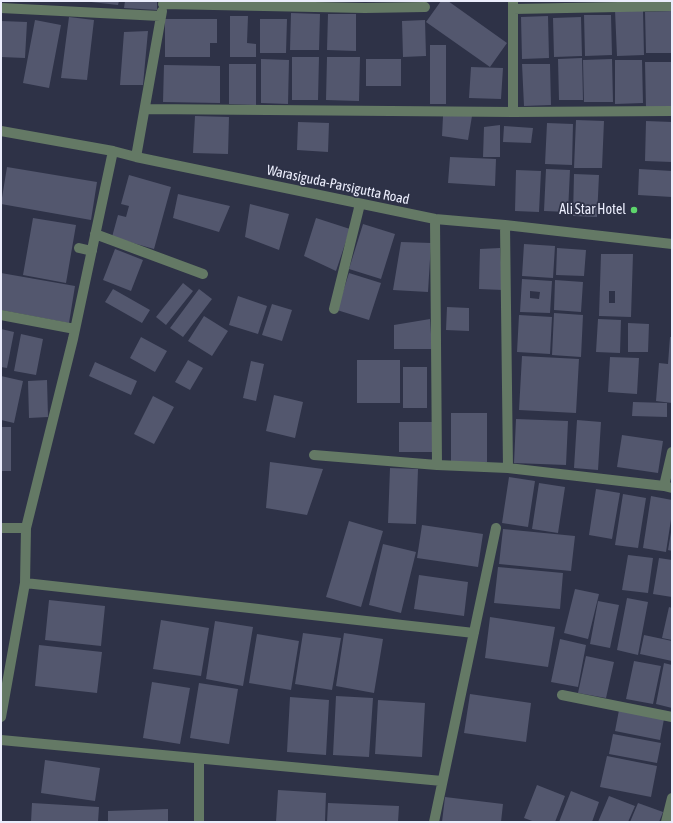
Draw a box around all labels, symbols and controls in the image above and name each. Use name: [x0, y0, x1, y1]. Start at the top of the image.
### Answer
street label: Warasiguda-Parsigutta Road: [265, 162, 411, 208]
place label: Ali Star Hotel: [559, 202, 626, 218]
marker: Ali Star Hotel: [629, 205, 639, 215]

